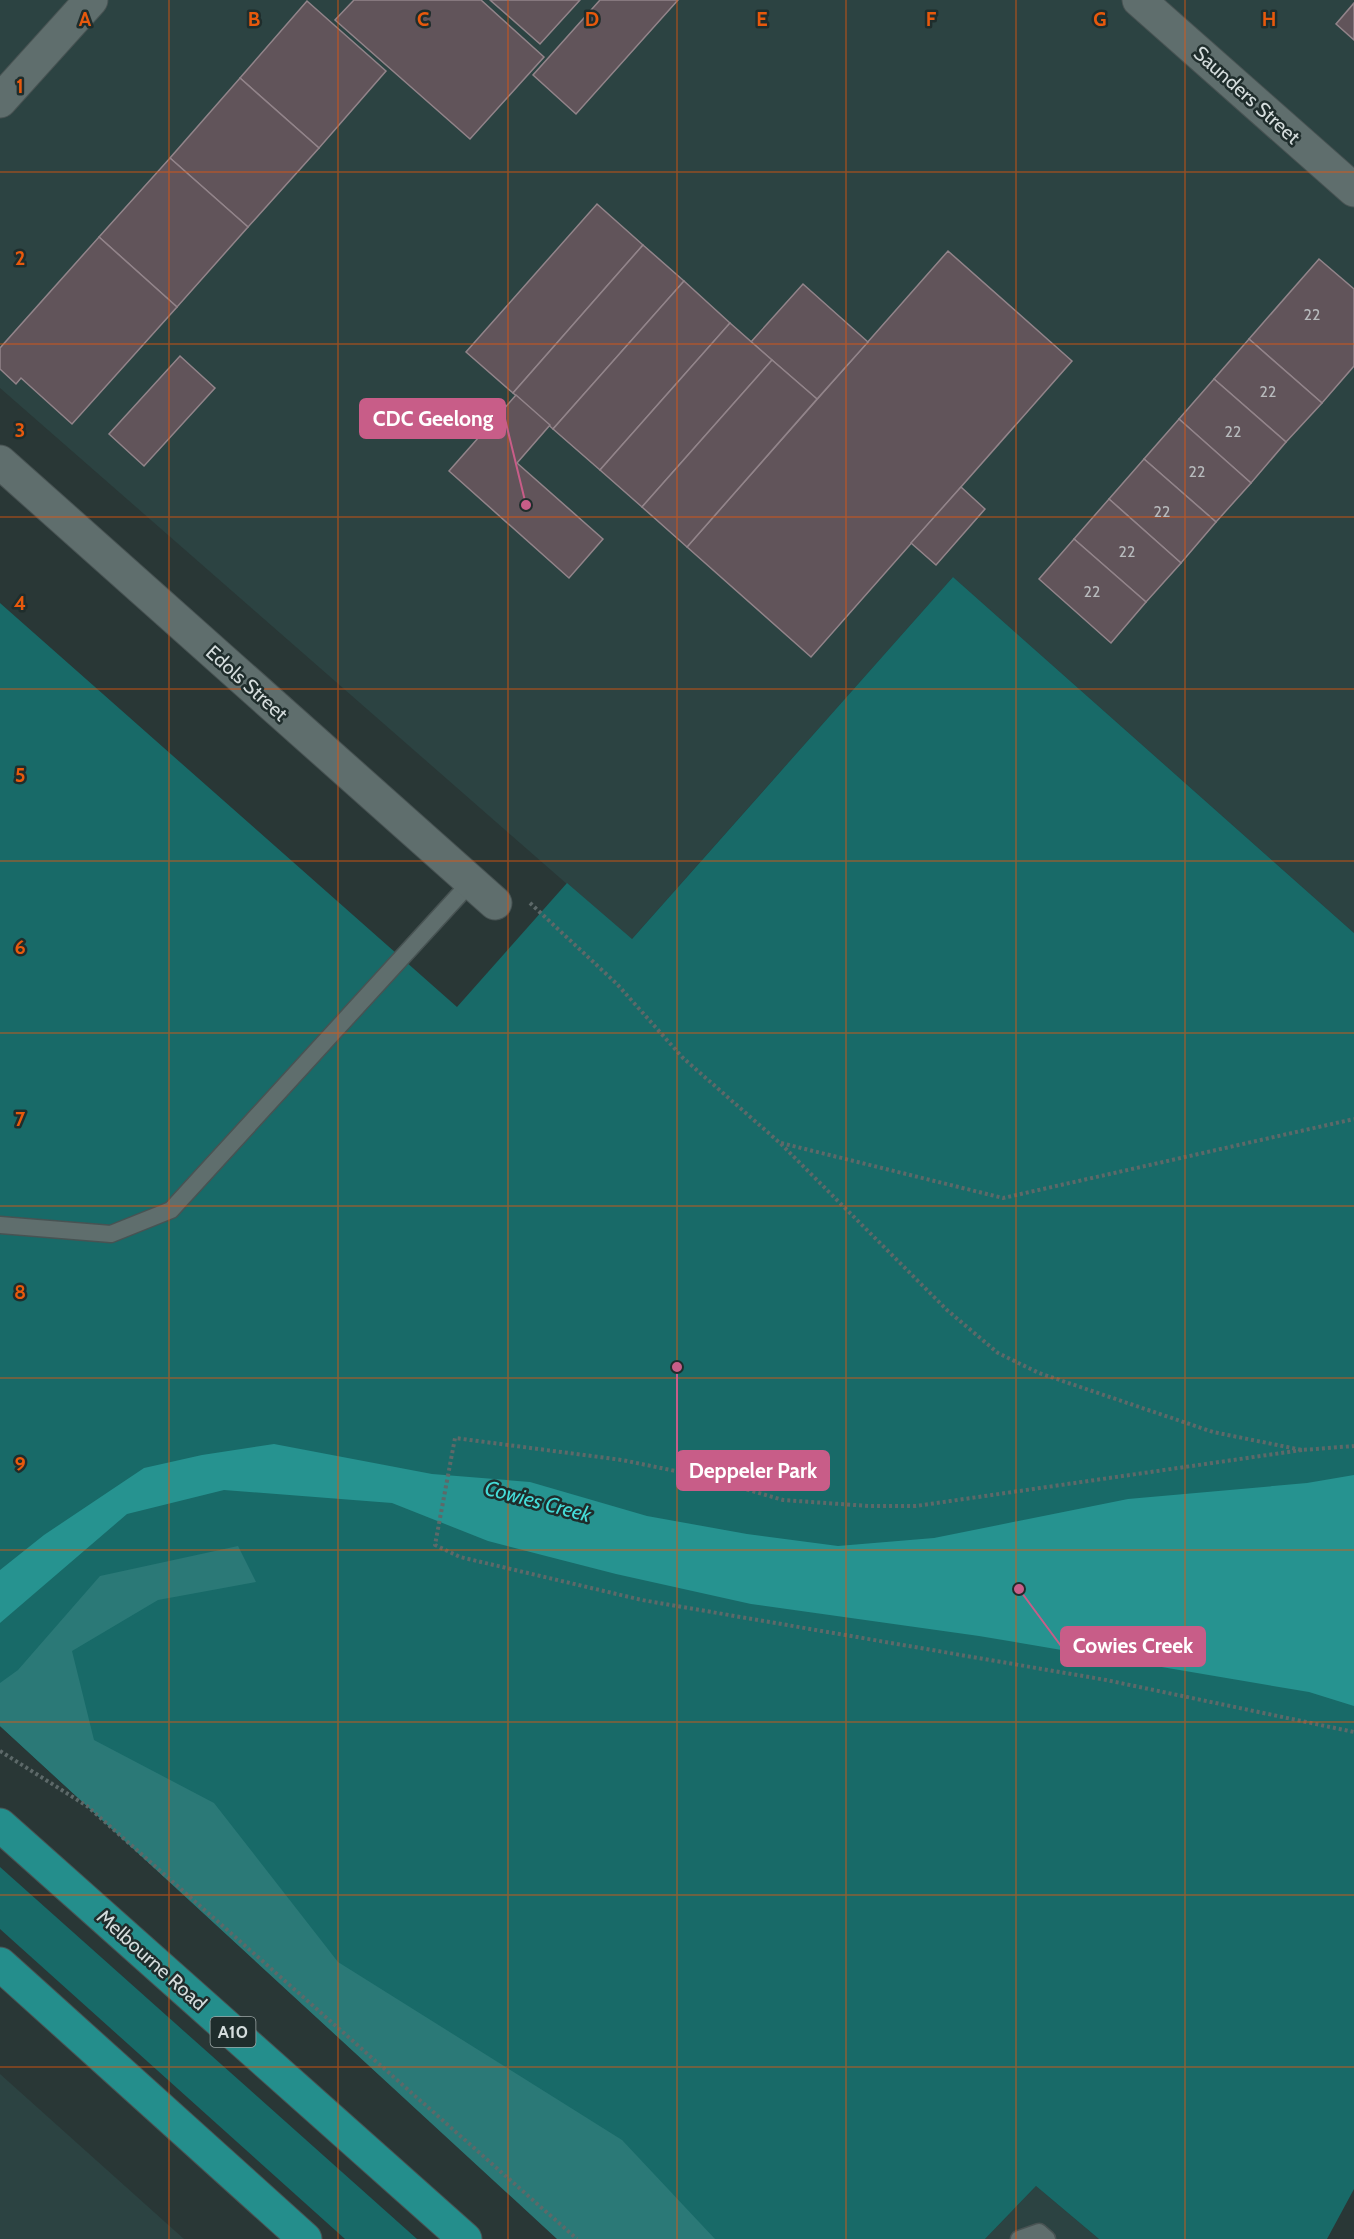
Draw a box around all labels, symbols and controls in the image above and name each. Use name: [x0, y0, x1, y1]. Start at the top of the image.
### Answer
text: A: [79, 7, 92, 31]
text: B: [248, 7, 260, 31]
text: C: [417, 7, 429, 31]
text: D: [585, 7, 599, 31]
text: E: [756, 7, 768, 31]
text: F: [926, 7, 937, 31]
text: G: [1093, 7, 1107, 31]
text: H: [1262, 7, 1276, 31]
street label: Saunders Street: [1189, 41, 1305, 149]
text: 1: [16, 74, 24, 98]
text: 2: [15, 246, 25, 270]
house number: 22: [1304, 305, 1320, 324]
house number: 22: [1260, 382, 1276, 401]
callout: CDC Geelong: [360, 399, 505, 438]
text: CDC Geelong: [373, 406, 494, 431]
text: 3: [15, 418, 25, 442]
house number: 22: [1225, 422, 1241, 441]
house number: 22: [1189, 462, 1205, 481]
house number: 22: [1154, 502, 1170, 521]
house number: 22: [1119, 542, 1135, 561]
house number: 22: [1084, 582, 1100, 601]
text: 4: [14, 591, 26, 615]
street label: Edols Street: [201, 640, 293, 726]
text: 5: [15, 763, 25, 787]
text: 6: [14, 935, 26, 959]
text: 7: [15, 1107, 26, 1131]
text: 8: [14, 1280, 26, 1304]
callout: Deppeler Park: [677, 1451, 829, 1490]
text: 9: [14, 1452, 26, 1476]
text: Deppeler Park: [689, 1458, 818, 1483]
water label: Cowies Creek: [482, 1475, 595, 1527]
callout: Cowies Creek: [1061, 1627, 1205, 1666]
text: Cowies Creek: [1073, 1633, 1194, 1658]
street label: Melbourne Road: [92, 1905, 212, 2015]
road number: A10: [210, 2017, 256, 2047]

